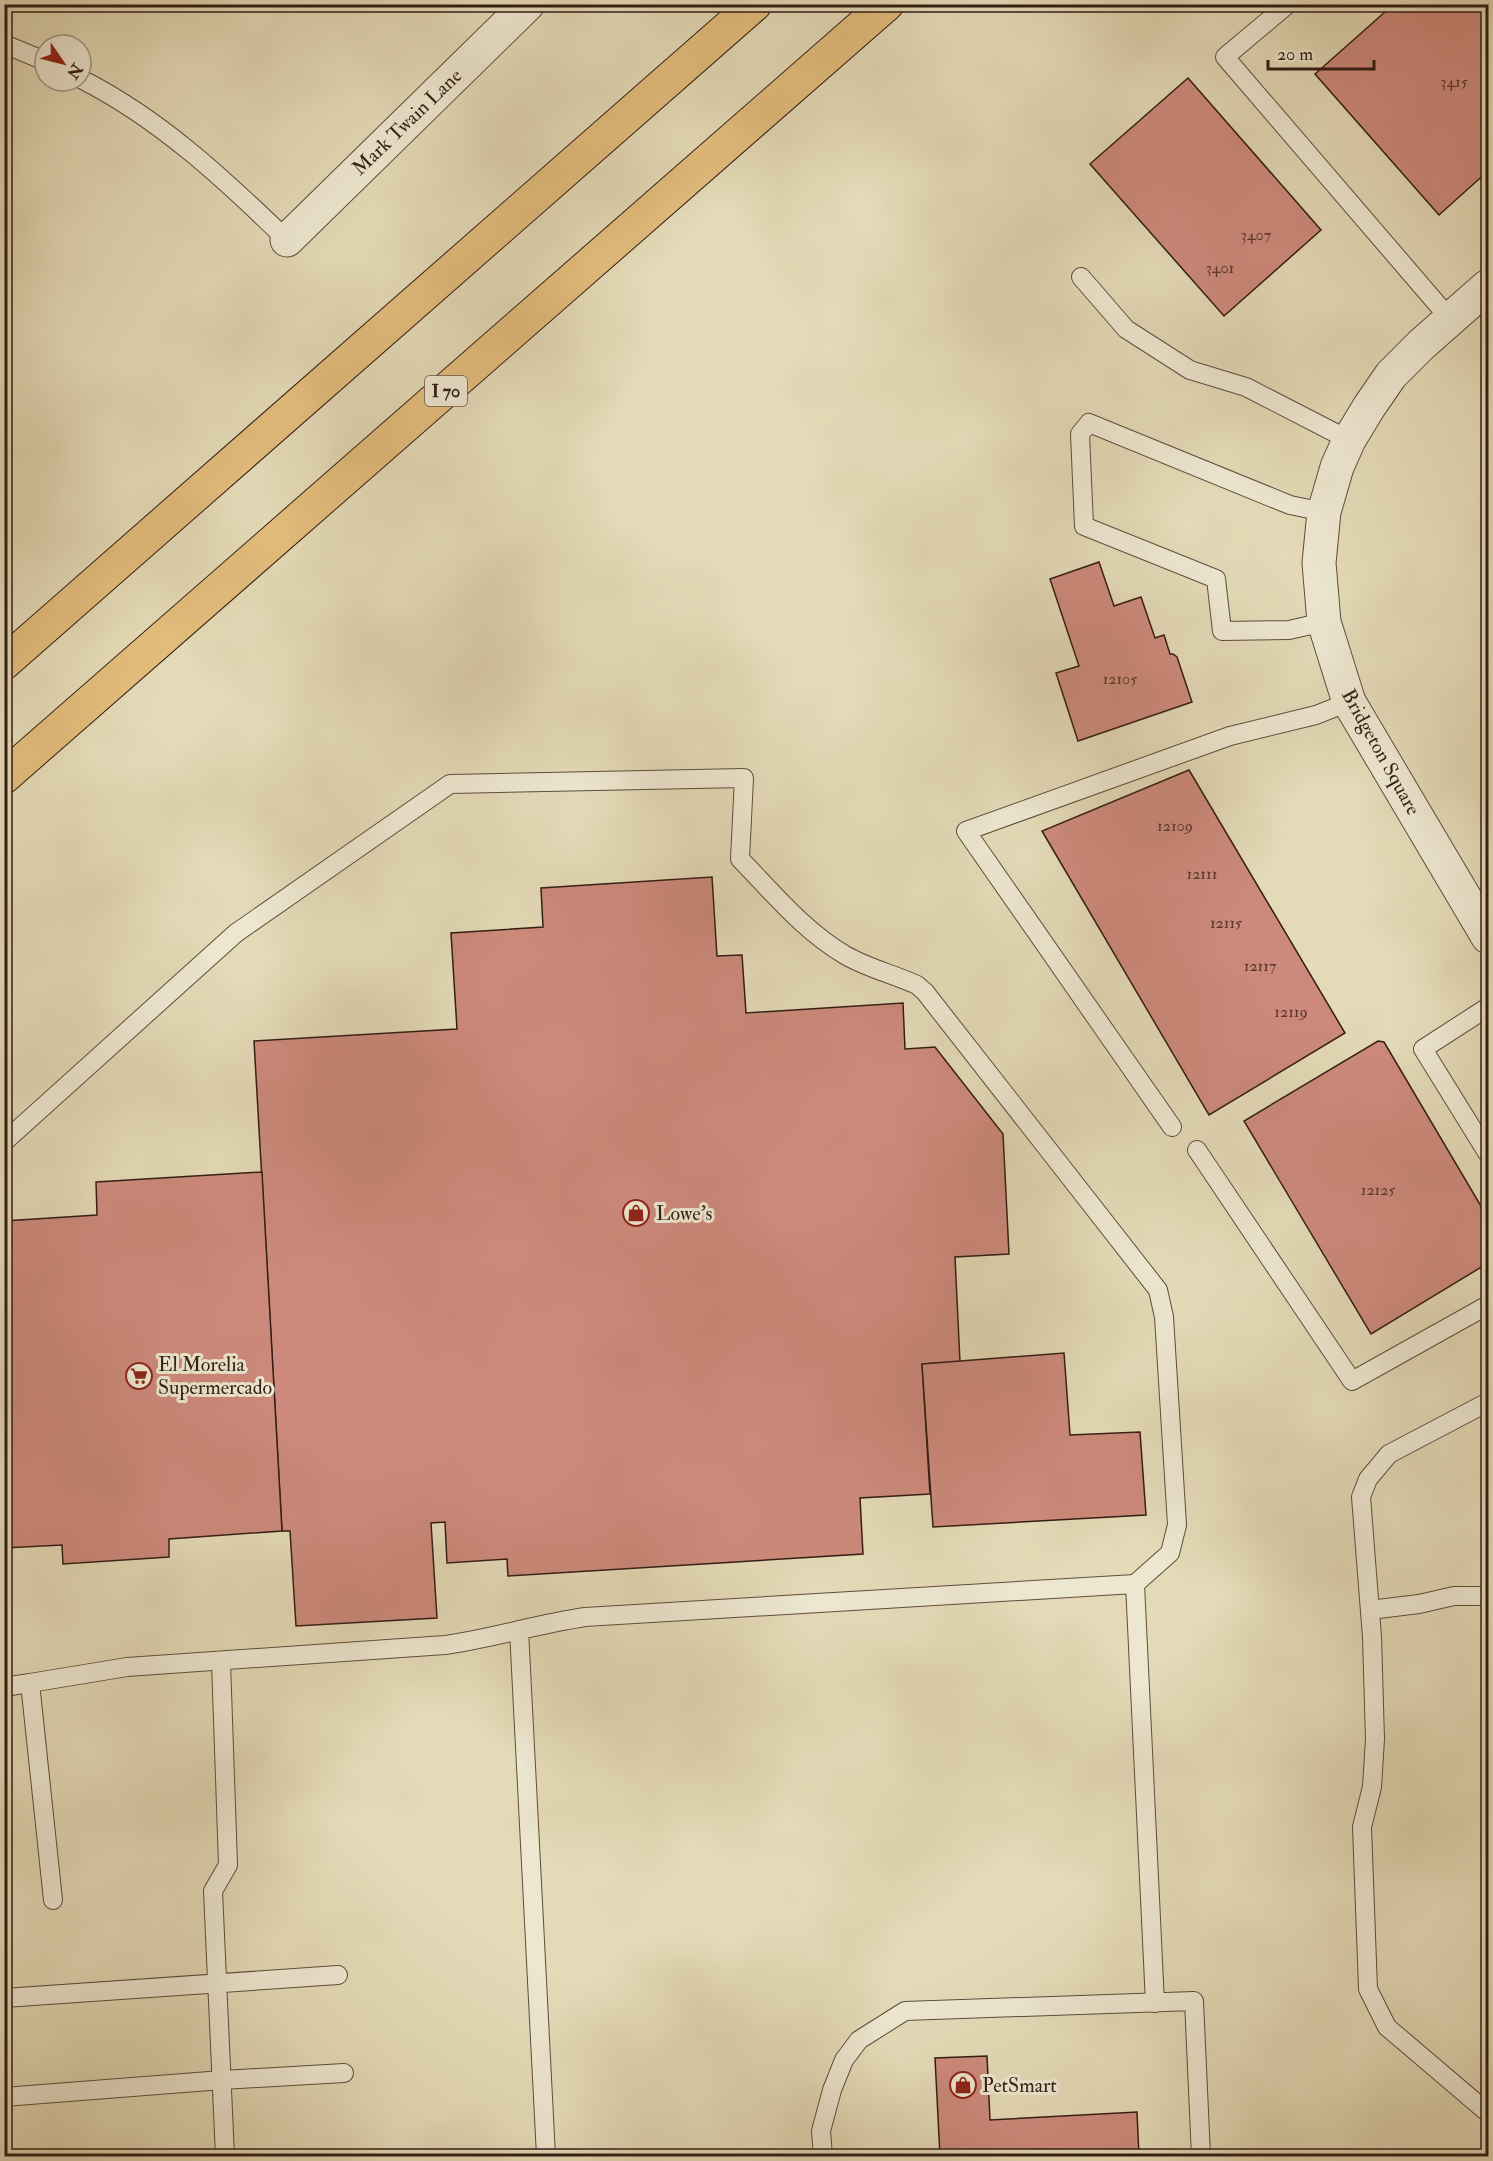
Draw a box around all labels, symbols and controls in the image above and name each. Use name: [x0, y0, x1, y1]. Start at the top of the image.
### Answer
north arrow: [33, 33, 93, 93]
scale bar: [1268, 33, 1374, 71]
text: 20 m: [1277, 43, 1313, 66]
text: N: [62, 59, 87, 83]
street label: Mark Twain Lane: [347, 63, 467, 181]
house number: 3415: [1440, 72, 1468, 92]
house number: 3407: [1241, 225, 1272, 245]
house number: 3401: [1206, 258, 1234, 278]
road number: I 70: [425, 376, 467, 406]
house number: 12105: [1103, 669, 1137, 689]
street label: Bridgeton Square: [1336, 685, 1426, 819]
house number: 12109: [1157, 816, 1193, 836]
house number: 12111: [1187, 864, 1217, 884]
house number: 12115: [1210, 913, 1242, 933]
house number: 12117: [1244, 956, 1277, 976]
house number: 12119: [1274, 1002, 1308, 1022]
house number: 12125: [1361, 1180, 1395, 1200]
shop icon: Lowe's: [621, 1198, 651, 1228]
place label: Lowe's: [656, 1201, 712, 1226]
place label: El Morelia Supermercado: [158, 1352, 272, 1401]
supermarket icon: El Morelia Supermercado: [124, 1361, 154, 1391]
shop icon: PetSmart: [948, 2070, 978, 2100]
place label: PetSmart: [982, 2073, 1057, 2098]

